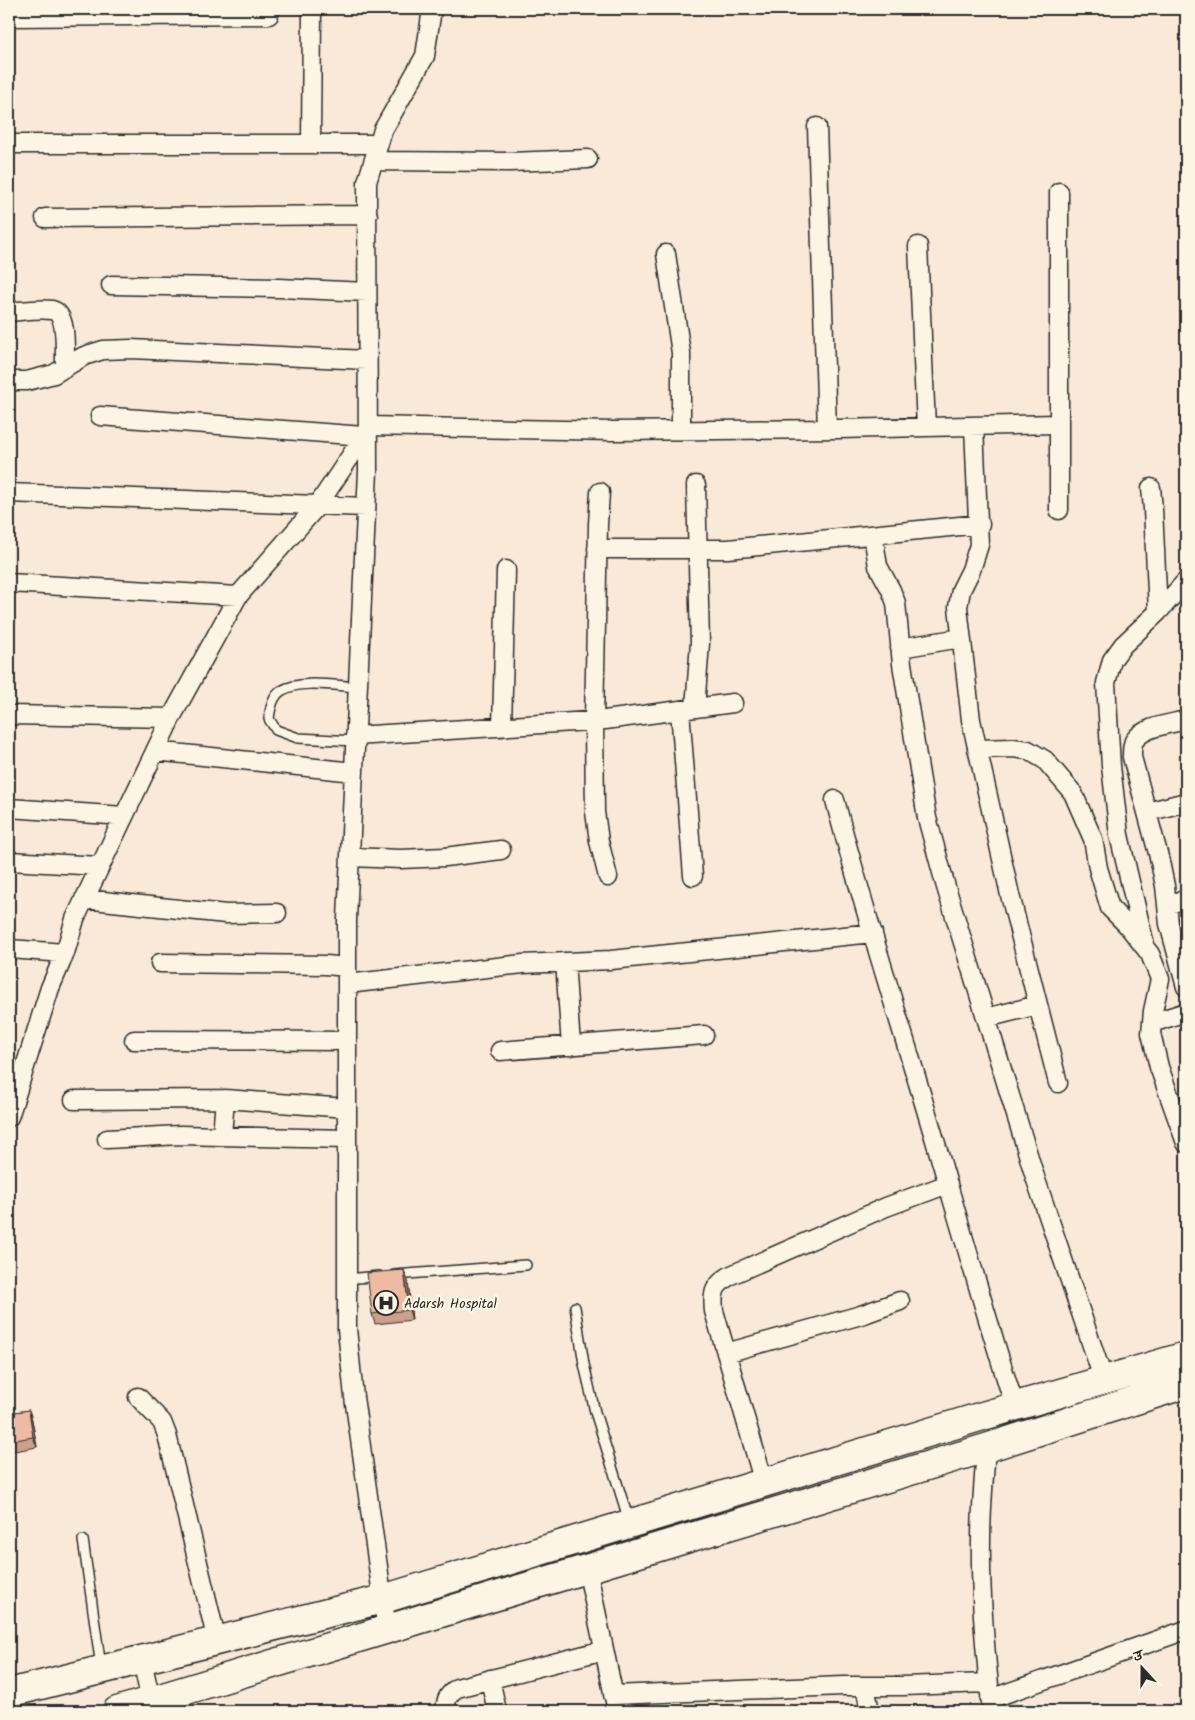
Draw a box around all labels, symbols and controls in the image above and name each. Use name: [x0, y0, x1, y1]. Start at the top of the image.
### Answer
hospital icon: Adarsh Hospital: [373, 1290, 399, 1316]
place label: Adarsh Hospital: [404, 1293, 497, 1315]
north arrow: [1118, 1642, 1168, 1692]
text: उ: [1130, 1644, 1149, 1669]

